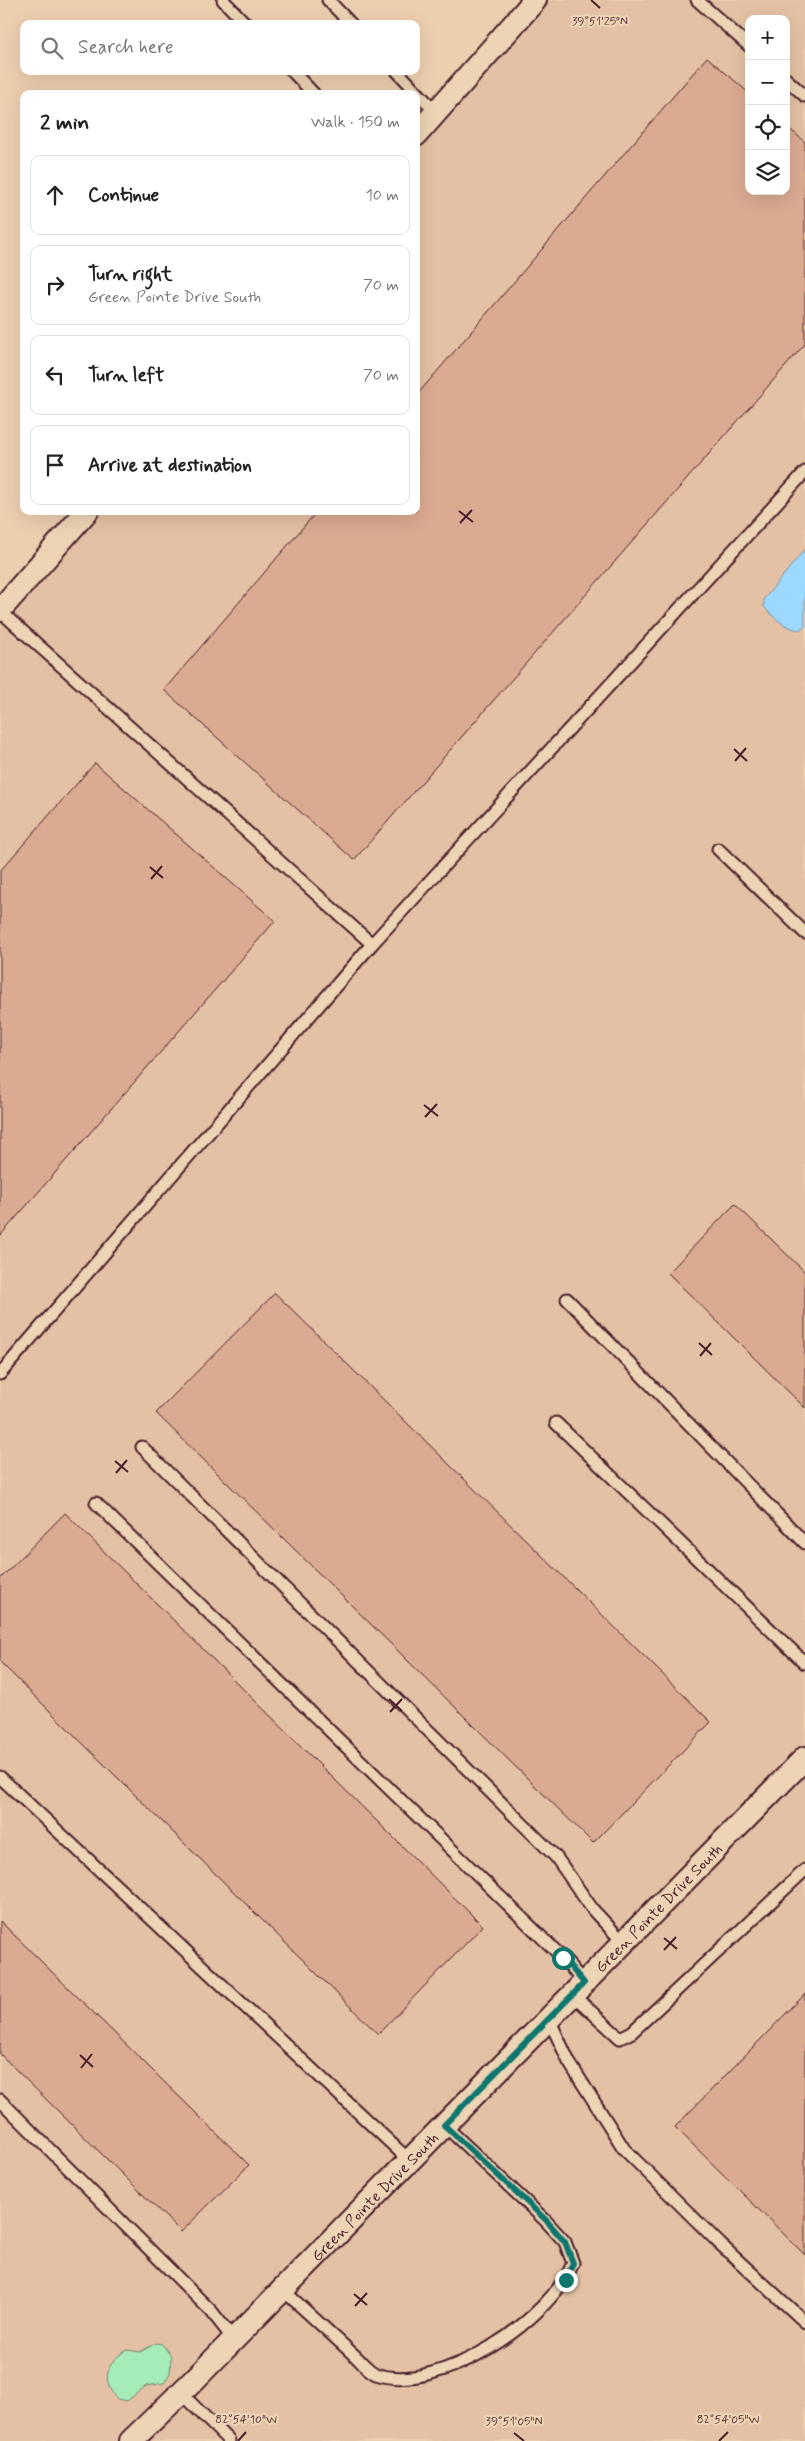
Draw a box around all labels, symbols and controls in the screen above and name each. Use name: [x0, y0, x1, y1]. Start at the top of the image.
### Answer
text: 39°51'25"N: [572, 14, 628, 30]
map controls: [745, 15, 790, 195]
button: +: [745, 15, 790, 60]
search box: [20, 20, 420, 75]
icon: search: [38, 34, 66, 62]
text: Search here: [78, 35, 174, 60]
button: −: [745, 60, 790, 105]
button: locate: [745, 105, 790, 150]
text: 2 min: [40, 109, 89, 137]
text: Walk · 150 m: [311, 112, 400, 133]
button: layers: [745, 150, 790, 195]
icon: ahead: [41, 181, 69, 209]
text: Continue: [88, 183, 159, 208]
text: 10 m: [366, 185, 399, 206]
text: Turn right: [88, 262, 172, 287]
icon: right: [41, 271, 69, 299]
text: 70 m: [363, 275, 399, 296]
text: Green Pointe Drive South: [88, 287, 261, 308]
icon: left: [41, 361, 69, 389]
text: Turn left: [88, 363, 164, 388]
text: 70 m: [363, 365, 399, 386]
icon: arrive: [41, 451, 69, 479]
text: Arrive at destination: [88, 453, 252, 478]
street label: Green Pointe Drive South: [591, 1839, 727, 1978]
route start: [552, 1947, 575, 1970]
street label: Green Pointe Drive South: [307, 2128, 444, 2267]
route end: [555, 2269, 578, 2292]
text: 82°54'10"W: [215, 2412, 277, 2428]
text: 82°54'05"W: [697, 2412, 759, 2428]
text: 39°51'05"N: [485, 2414, 543, 2430]

